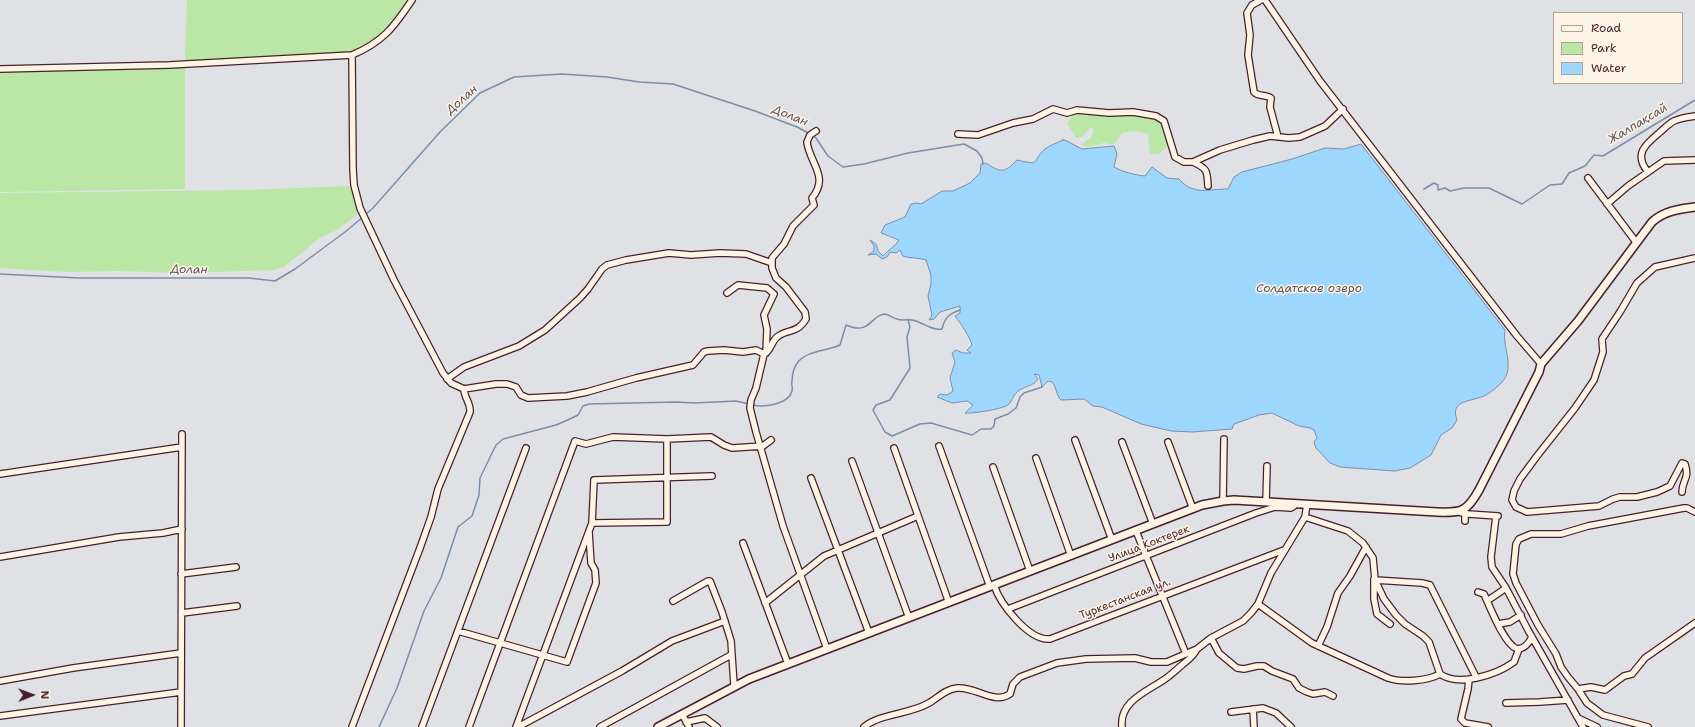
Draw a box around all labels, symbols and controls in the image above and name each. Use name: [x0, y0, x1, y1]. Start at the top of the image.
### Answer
legend: [1553, 12, 1683, 84]
text: Road: [1591, 20, 1621, 36]
text: Park: [1591, 40, 1617, 56]
text: Water: [1591, 60, 1626, 76]
water label: Долан: [443, 82, 481, 118]
water label: Жалпақсай: [1606, 101, 1670, 147]
water label: Долан: [770, 102, 810, 130]
water label: Долан: [170, 262, 208, 278]
water label: Солдатское озеро: [1256, 282, 1362, 296]
street label: Улица Коктерек: [1107, 522, 1191, 566]
street label: Туркестанская ул.: [1077, 576, 1173, 622]
north arrow: [12, 675, 52, 715]
text: N: [37, 690, 52, 699]

